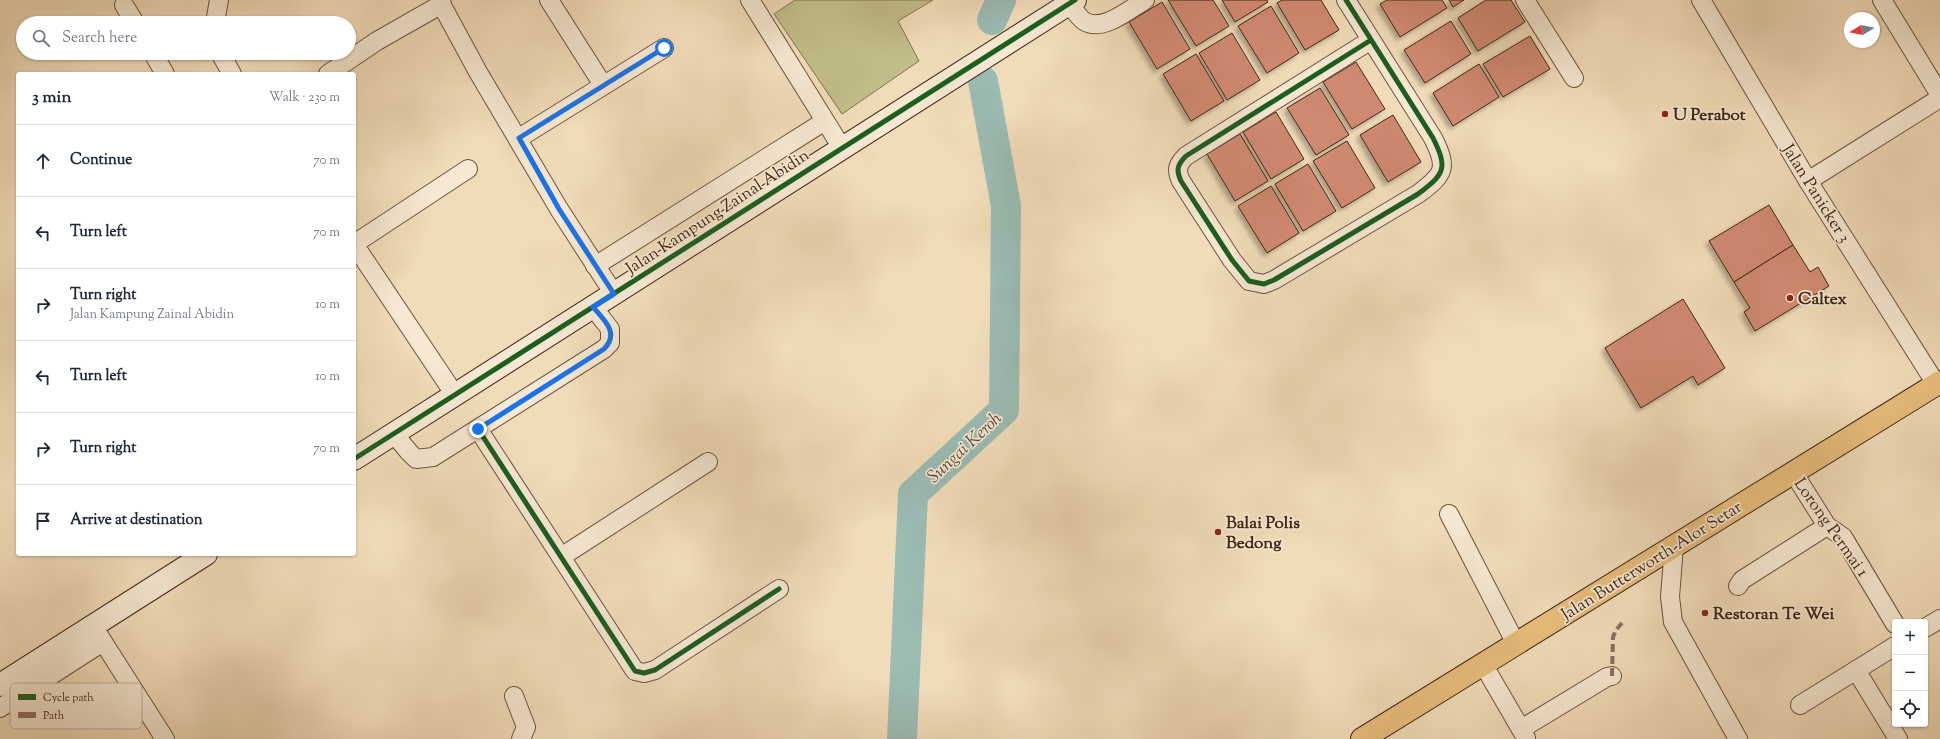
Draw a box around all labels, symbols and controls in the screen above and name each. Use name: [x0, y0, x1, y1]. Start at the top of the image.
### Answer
north arrow: [1844, 12, 1880, 48]
search box: [16, 16, 356, 60]
icon: search: [30, 27, 52, 49]
text: Search here: [62, 28, 137, 49]
route start: [655, 39, 673, 57]
text: 3 min: [32, 86, 71, 110]
text: Walk · 230 m: [269, 89, 340, 107]
place label: U Perabot: [1673, 104, 1746, 128]
marker: U Perabot: [1660, 109, 1670, 119]
street label: Jalan Panicker 3: [1775, 139, 1855, 248]
street label: Jalan Kampung Zainal Abidin: [621, 144, 815, 282]
icon: ahead: [32, 150, 54, 172]
text: Continue: [70, 150, 132, 171]
text: 70 m: [313, 152, 340, 170]
icon: left: [32, 222, 54, 244]
text: Turn left: [70, 222, 127, 243]
text: 70 m: [313, 224, 340, 242]
text: Turn right: [70, 285, 136, 306]
place label: Caltex: [1798, 288, 1847, 312]
marker: Caltex: [1785, 293, 1795, 303]
icon: right: [32, 294, 54, 316]
text: 10 m: [315, 296, 340, 314]
text: Jalan Kampung Zainal Abidin: [70, 306, 234, 324]
icon: left: [32, 366, 54, 388]
text: Turn left: [70, 366, 127, 387]
text: 10 m: [315, 368, 340, 386]
water label: Sungai Keroh: [922, 407, 1009, 490]
route end: [469, 420, 487, 438]
icon: right: [32, 438, 54, 460]
text: Turn right: [70, 438, 136, 459]
text: 70 m: [313, 440, 340, 458]
street label: Lorong Permai 1: [1787, 474, 1874, 583]
street label: Jalan Butterworth-Alor Setar: [1556, 496, 1748, 628]
icon: arrive: [32, 510, 54, 532]
text: Arrive at destination: [70, 510, 203, 531]
place label: Balai Polis Bedong: [1226, 512, 1300, 556]
marker: Balai Polis Bedong: [1213, 527, 1223, 537]
place label: Restoran Te Wei: [1713, 603, 1834, 627]
marker: Restoran Te Wei: [1700, 608, 1710, 618]
map controls: [1892, 619, 1928, 727]
button: +: [1892, 619, 1928, 655]
button: −: [1892, 655, 1928, 691]
legend: [10, 683, 142, 729]
text: Cycle path: [43, 690, 94, 706]
button: locate: [1892, 691, 1928, 727]
text: Path: [43, 708, 65, 724]

